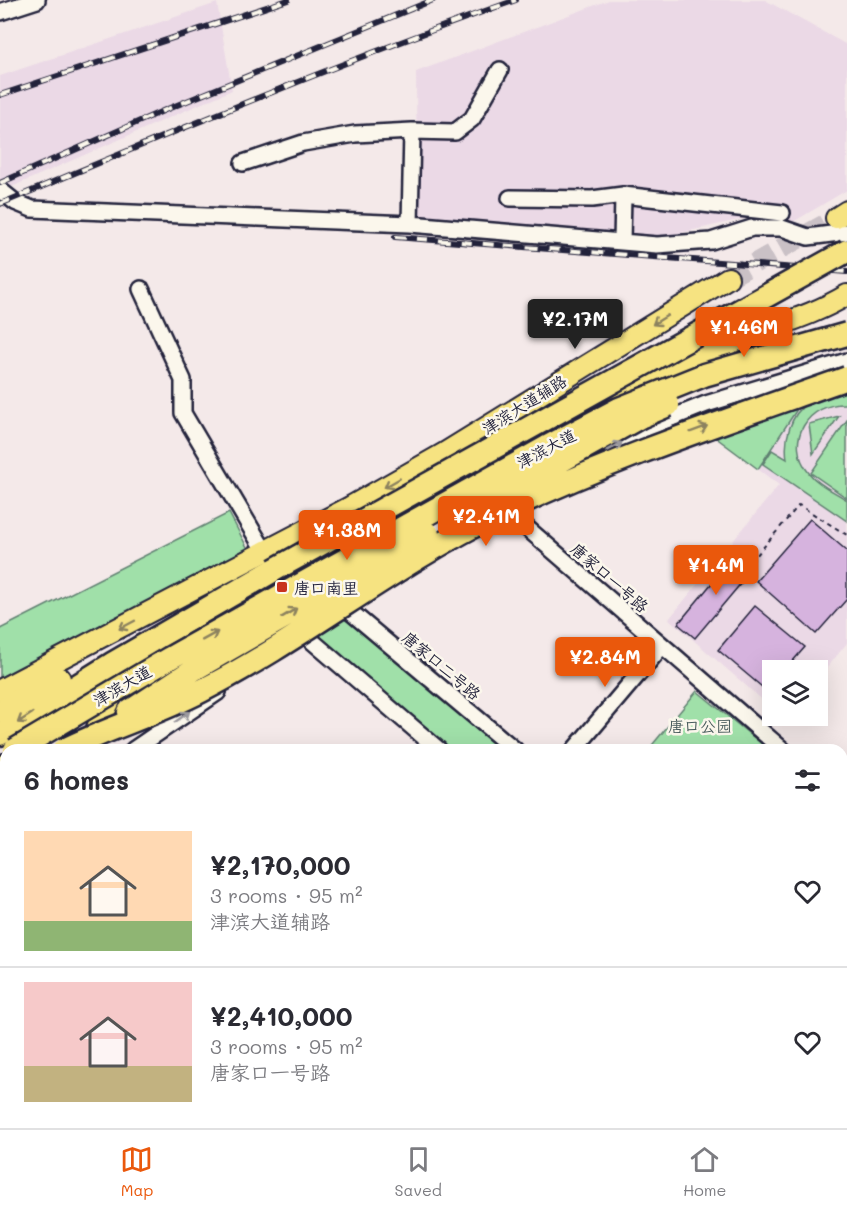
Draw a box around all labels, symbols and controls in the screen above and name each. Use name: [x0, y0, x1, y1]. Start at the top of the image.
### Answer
pin: ¥2.17M: [526, 299, 624, 350]
text: ¥2.17M: [542, 305, 608, 331]
pin: ¥1.46M: [695, 307, 793, 358]
text: ¥1.46M: [709, 313, 779, 339]
one-way arrow: [652, 315, 669, 327]
street label: 津滨大道辅路: [478, 370, 570, 438]
one-way arrow: [689, 423, 708, 434]
street label: 津滨大道: [513, 424, 579, 472]
one-way arrow: [605, 441, 622, 453]
one-way arrow: [384, 477, 401, 489]
pin: ¥2.41M: [437, 496, 535, 547]
text: ¥2.41M: [452, 502, 520, 528]
pin: ¥1.38M: [298, 510, 396, 561]
text: ¥1.38M: [313, 516, 381, 542]
street label: 唐家口一号路: [567, 538, 653, 616]
pin: ¥1.4M: [674, 545, 758, 596]
text: ¥1.4M: [688, 551, 744, 577]
place label: 唐口南里: [294, 577, 358, 598]
marker: 唐口南里: [275, 580, 289, 594]
one-way arrow: [280, 607, 297, 619]
one-way arrow: [119, 620, 137, 631]
street label: 唐家口二号路: [398, 626, 486, 704]
one-way arrow: [201, 630, 218, 642]
pin: ¥2.84M: [556, 637, 654, 688]
text: ¥2.84M: [569, 643, 641, 669]
street label: 津滨大道: [89, 660, 155, 710]
map controls: [762, 660, 828, 726]
button: layers: [762, 660, 828, 726]
one-way arrow: [173, 711, 189, 723]
one-way arrow: [17, 712, 34, 724]
park label: 唐口公园: [668, 715, 732, 736]
text: 6 homes: [24, 763, 129, 797]
icon: filters: [791, 764, 824, 797]
text: ¥2,170,000: [210, 848, 350, 882]
icon: home: [72, 855, 144, 927]
icon: heart: [791, 875, 824, 908]
text: 3 rooms · 95 m²: [210, 882, 362, 908]
text: 津滨大道辅路: [210, 908, 330, 934]
text: ¥2,410,000: [210, 999, 352, 1033]
icon: home: [72, 1006, 144, 1078]
icon: heart: [791, 1026, 824, 1059]
text: 3 rooms · 95 m²: [210, 1033, 362, 1059]
text: 唐家口一号路: [210, 1059, 330, 1085]
tab: Map: [120, 1143, 153, 1200]
tab: Saved: [394, 1143, 442, 1200]
tab: Home: [683, 1143, 726, 1200]

